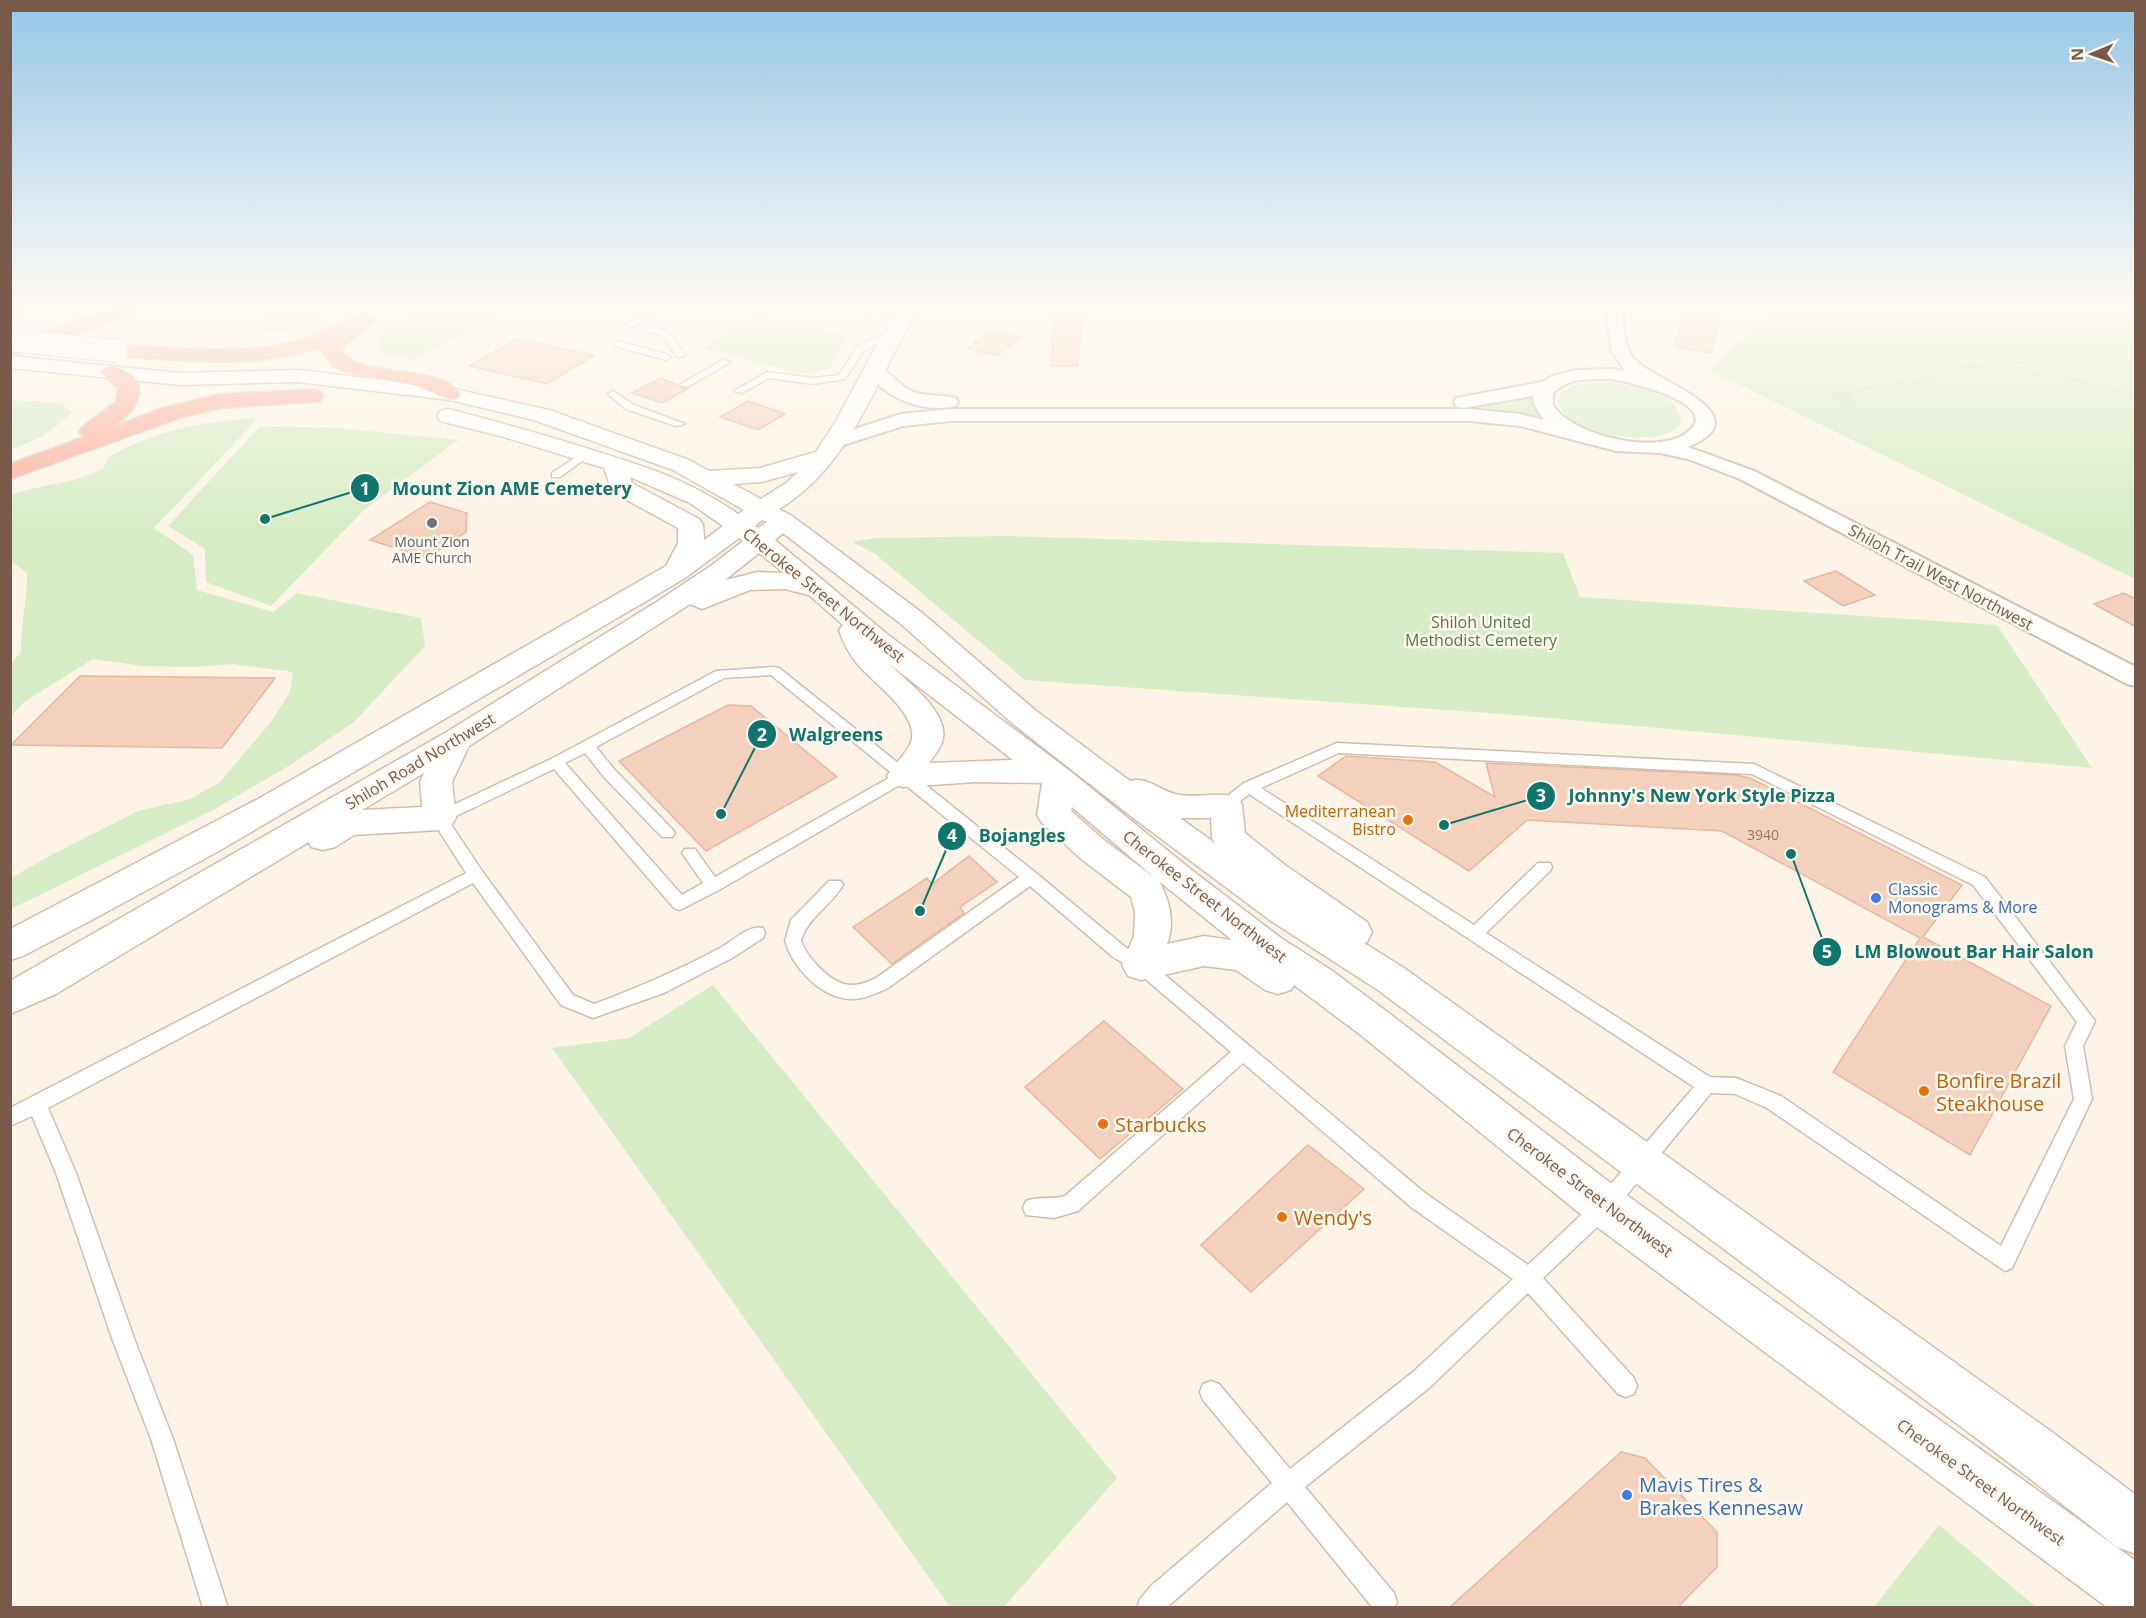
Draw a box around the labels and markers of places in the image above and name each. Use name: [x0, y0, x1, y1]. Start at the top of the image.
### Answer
callout: Mount Zion AME Cemetery: [350, 470, 644, 506]
marker: Mount Zion AME Church: [425, 516, 439, 530]
place label: Mount Zion AME Church: [392, 532, 472, 567]
callout: Walgreens: [747, 716, 895, 752]
callout: Johnny's New York Style Pizza: [1526, 778, 1847, 814]
place label: Mediterranean Bistro: [1285, 800, 1396, 840]
marker: Mediterranean Bistro: [1401, 813, 1415, 827]
callout: Bojangles: [937, 818, 1078, 854]
place label: Classic Monograms & More: [1888, 878, 2038, 918]
marker: Classic Monograms & More: [1869, 891, 1883, 905]
callout: LM Blowout Bar Hair Salon: [1812, 934, 2106, 970]
place label: Bonfire Brazil Steakhouse: [1936, 1067, 2061, 1117]
marker: Bonfire Brazil Steakhouse: [1917, 1084, 1931, 1098]
place label: Starbucks: [1115, 1111, 1207, 1138]
marker: Starbucks: [1096, 1117, 1110, 1131]
place label: Wendy's: [1294, 1204, 1372, 1231]
marker: Wendy's: [1275, 1210, 1289, 1224]
place label: Mavis Tires & Brakes Kennesaw: [1639, 1471, 1804, 1521]
marker: Mavis Tires & Brakes Kennesaw: [1620, 1488, 1634, 1502]

